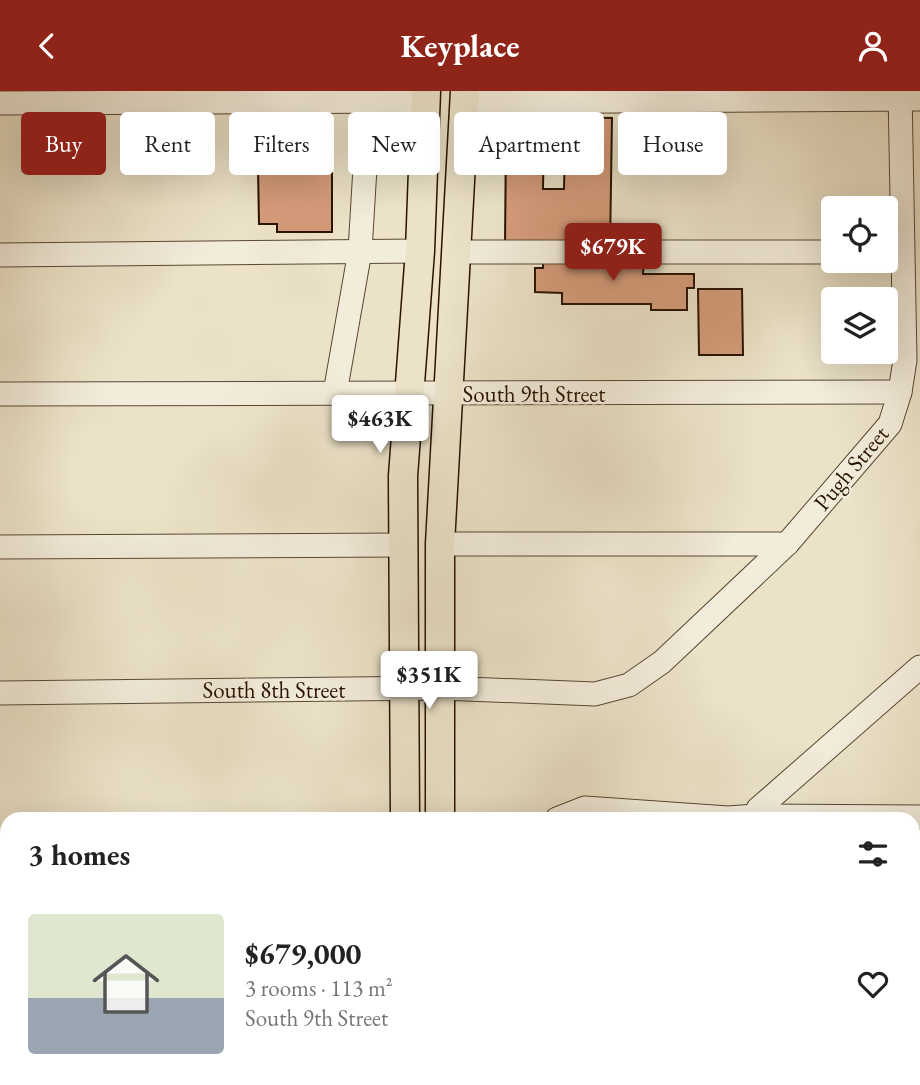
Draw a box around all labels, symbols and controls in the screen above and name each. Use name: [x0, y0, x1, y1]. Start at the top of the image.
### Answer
text: Keyplace: [400, 25, 520, 67]
icon: back: [28, 27, 66, 65]
icon: person: [854, 27, 892, 65]
chip: Buy: [21, 112, 106, 175]
chip: Rent: [120, 112, 215, 175]
chip: Filters: [229, 112, 334, 175]
chip: New: [348, 112, 440, 175]
chip: Apartment: [454, 112, 604, 175]
chip: House: [618, 112, 727, 175]
map controls: [821, 196, 898, 364]
button: locate: [821, 196, 898, 273]
pin: $679K: [564, 223, 662, 283]
text: $679K: [581, 231, 645, 261]
button: layers: [821, 287, 898, 364]
street label: South 9th Street: [462, 379, 606, 409]
pin: $463K: [331, 395, 429, 455]
text: $463K: [348, 403, 412, 433]
street label: Pugh Street: [807, 419, 896, 517]
pin: $351K: [380, 651, 478, 711]
text: $351K: [397, 659, 461, 689]
street label: South 8th Street: [202, 675, 346, 705]
text: 3 homes: [28, 835, 130, 874]
icon: filters: [854, 835, 892, 873]
text: $679,000: [245, 934, 361, 973]
icon: home: [84, 942, 168, 1026]
icon: heart: [854, 965, 892, 1003]
text: 3 rooms · 113 m²: [245, 973, 393, 1003]
text: South 9th Street: [245, 1003, 388, 1033]

